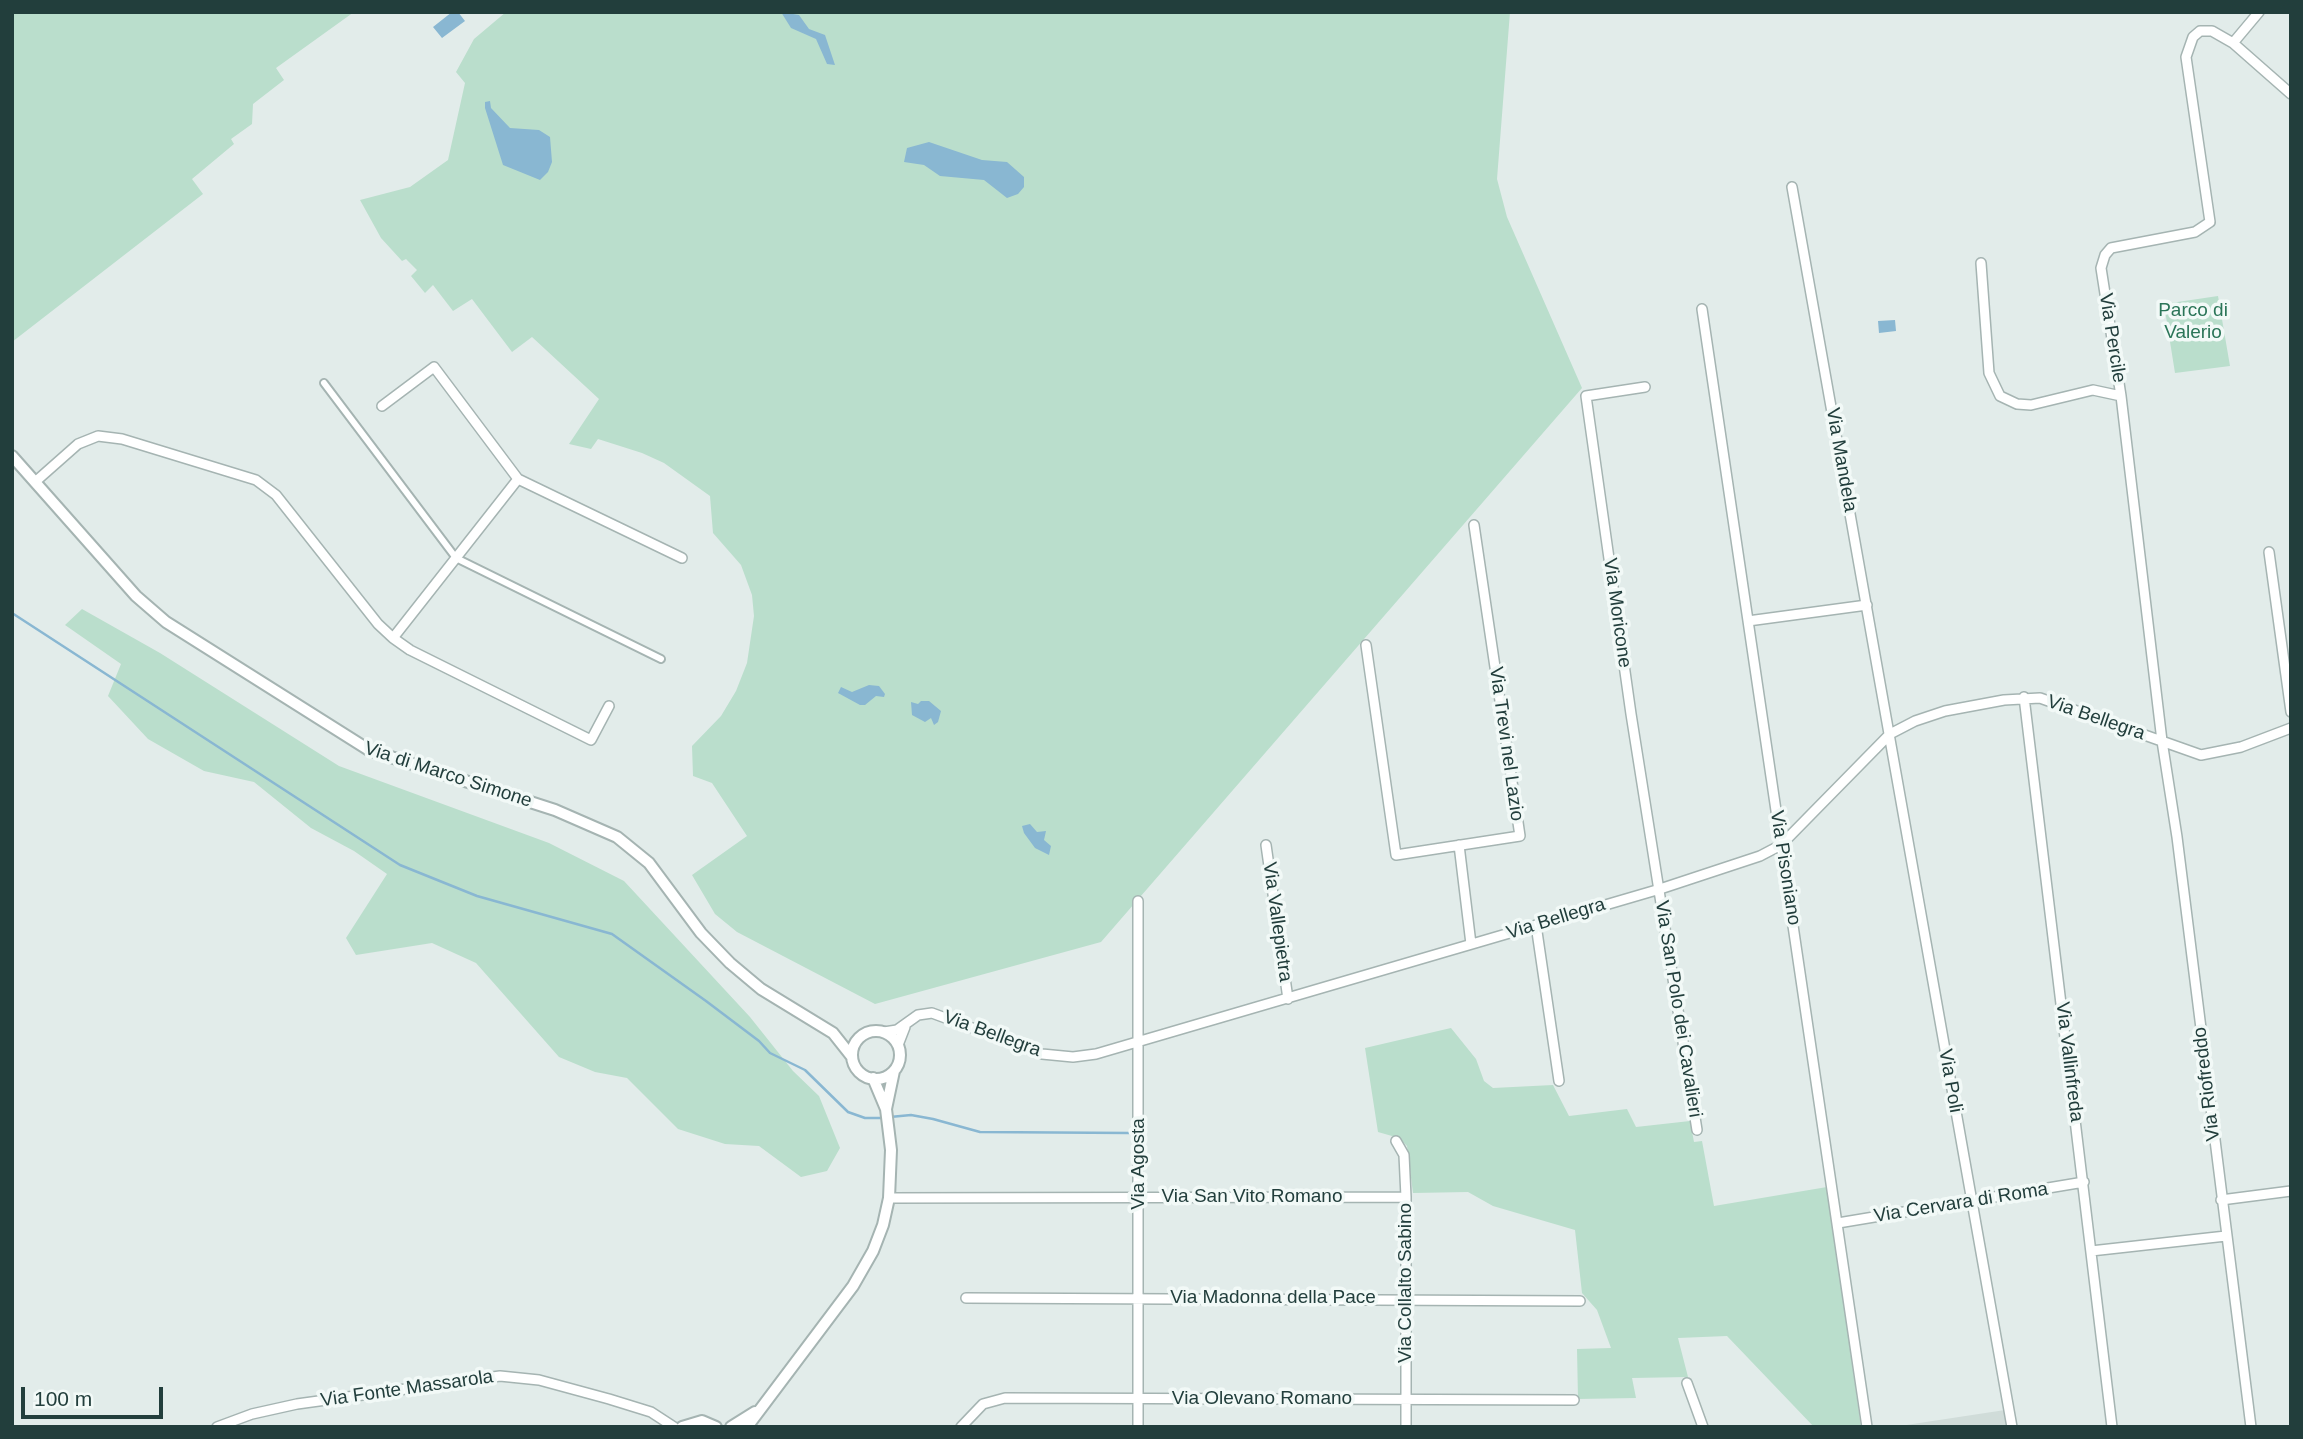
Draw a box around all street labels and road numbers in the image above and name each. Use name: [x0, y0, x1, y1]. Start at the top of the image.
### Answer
street label: Via Percile: [2094, 292, 2130, 384]
street label: Via Mandela: [1821, 406, 1861, 514]
street label: Via Moricone: [1598, 557, 1636, 669]
street label: Via Trevi nel Lazio: [1484, 666, 1528, 822]
street label: Via Bellegra: [2044, 691, 2148, 745]
street label: Via di Marco Simone: [361, 737, 535, 813]
street label: Via Pisoniano: [1765, 809, 1805, 927]
street label: Via Vallepietra: [1257, 861, 1297, 983]
street label: Via Bellegra: [1504, 893, 1608, 945]
street label: Via San Polo dei Cavalieri: [1650, 899, 1706, 1119]
street label: Via Vallinfreda: [2050, 1001, 2088, 1123]
street label: Via Bellegra: [940, 1006, 1044, 1062]
street label: Via Riofreddo: [2189, 1026, 2225, 1142]
street label: Via Poli: [1933, 1047, 1967, 1115]
street label: Via Agosta: [1128, 1118, 1150, 1210]
street label: Via Cervara di Roma: [1872, 1178, 2050, 1228]
street label: Via San Vito Romano: [1162, 1186, 1342, 1208]
street label: Via Collalto Sabino: [1395, 1203, 1417, 1363]
street label: Via Madonna della Pace: [1170, 1287, 1376, 1309]
street label: Via Fonte Massarola: [319, 1366, 495, 1412]
street label: Via Olevano Romano: [1172, 1388, 1352, 1410]

